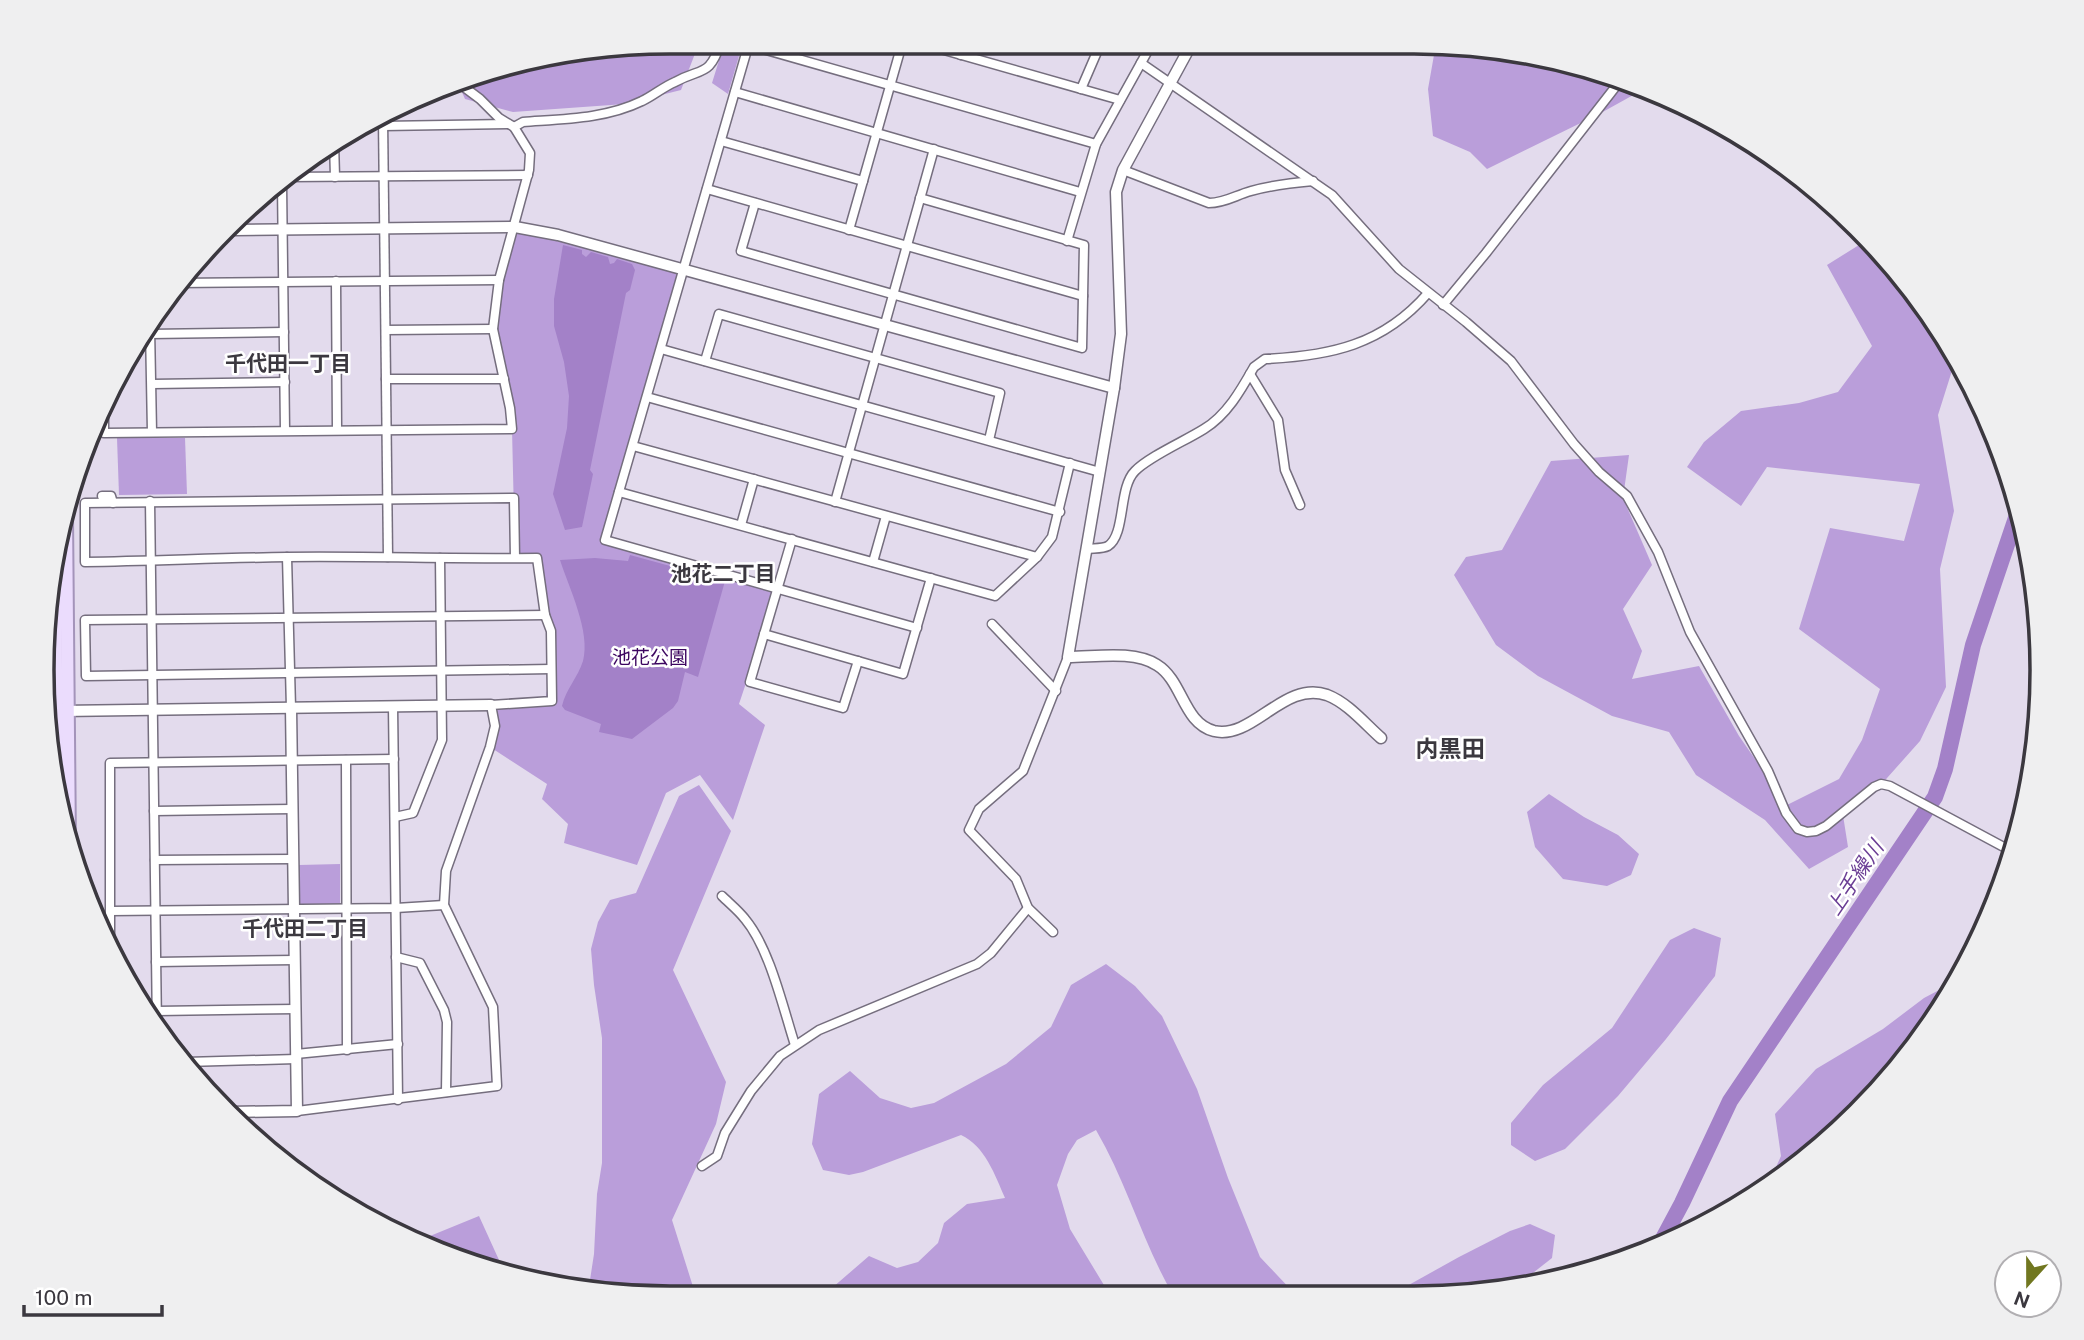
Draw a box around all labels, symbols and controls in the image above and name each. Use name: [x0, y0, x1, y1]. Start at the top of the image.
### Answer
district label: 千代田一丁目: [225, 351, 351, 376]
district label: 池花二丁目: [671, 561, 776, 586]
park label: 池花公園: [612, 646, 688, 668]
district label: 内黒田: [1416, 735, 1485, 762]
water label: 上手繰川: [1821, 834, 1890, 920]
district label: 千代田二丁目: [242, 916, 368, 941]
north arrow: [1993, 1249, 2063, 1319]
scale bar: [24, 1274, 163, 1318]
text: 100 m: [35, 1285, 92, 1310]
text: N: [2011, 1287, 2033, 1313]

